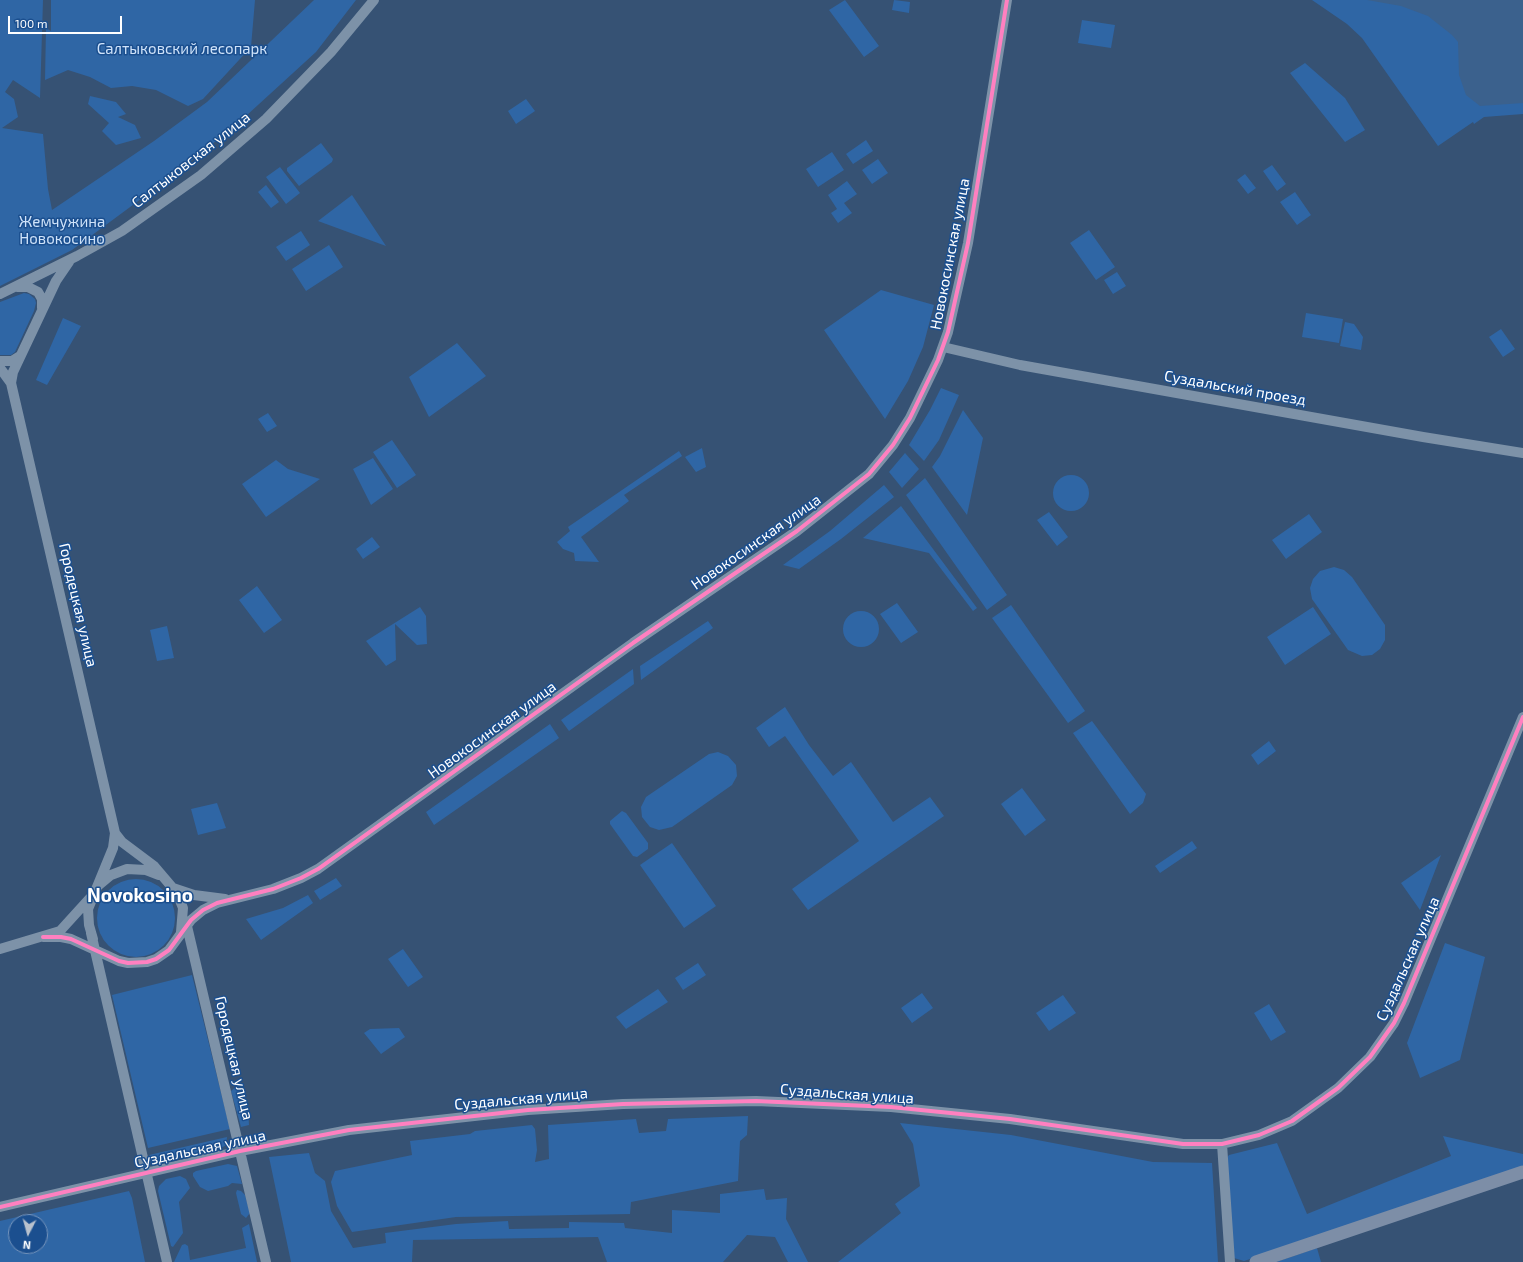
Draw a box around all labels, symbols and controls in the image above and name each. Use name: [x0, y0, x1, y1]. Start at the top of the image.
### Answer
scale bar: [10, 8, 124, 34]
text: 100 m: [15, 16, 47, 30]
park label: Салтыковский лесопарк: [97, 40, 267, 58]
street label: Салтыковская улица: [128, 108, 254, 212]
street label: Новокосинская улица: [926, 177, 974, 331]
park label: Жемчужина Новокосино: [19, 213, 105, 248]
street label: Суздальский проезд: [1163, 367, 1307, 409]
street label: Новокосинская улица: [688, 490, 824, 594]
street label: Городецкая улица: [55, 541, 101, 669]
street label: Новокосинская улица: [424, 677, 560, 783]
district label: Novokosino: [87, 885, 193, 907]
street label: Суздальская улица: [1373, 894, 1443, 1024]
street label: Городецкая улица: [211, 994, 257, 1122]
street label: Суздальская улица: [779, 1080, 915, 1108]
street label: Суздальская улица: [453, 1084, 589, 1114]
street label: Суздальская улица: [133, 1126, 267, 1172]
north arrow: [8, 1214, 48, 1254]
text: N: [22, 1239, 31, 1252]

